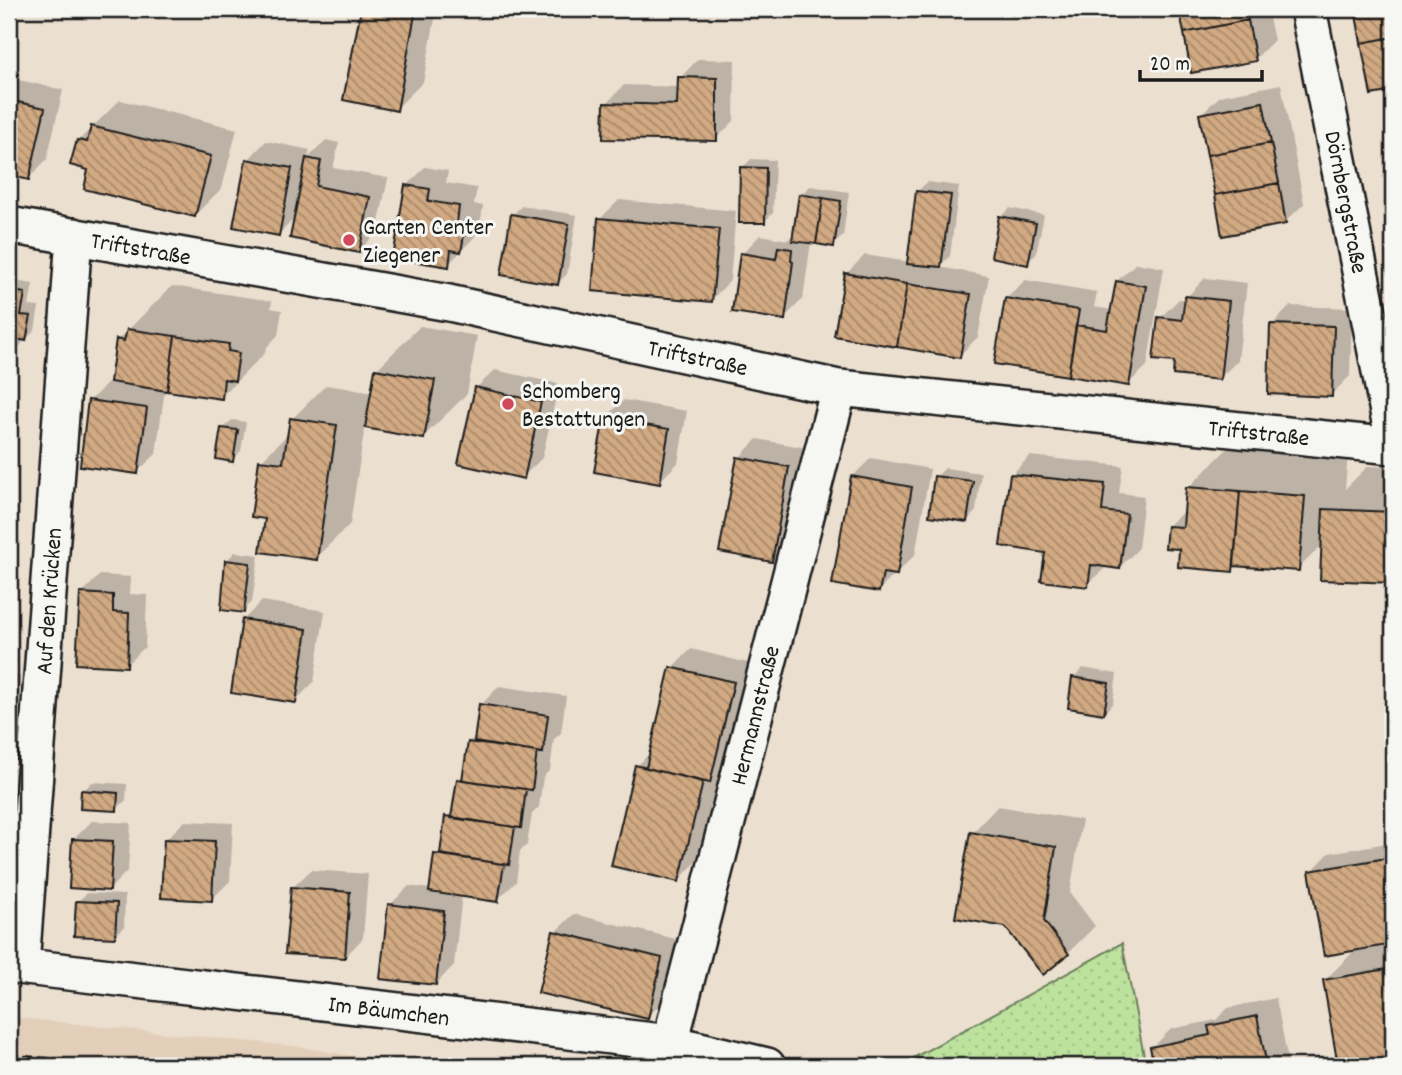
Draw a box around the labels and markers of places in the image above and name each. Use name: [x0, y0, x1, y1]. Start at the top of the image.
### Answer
place label: Garten Center Ziegener: [363, 212, 493, 274]
marker: Garten Center Ziegener: [341, 232, 357, 248]
place label: Schomberg Bestattungen: [522, 376, 645, 438]
marker: Schomberg Bestattungen: [500, 396, 516, 412]

